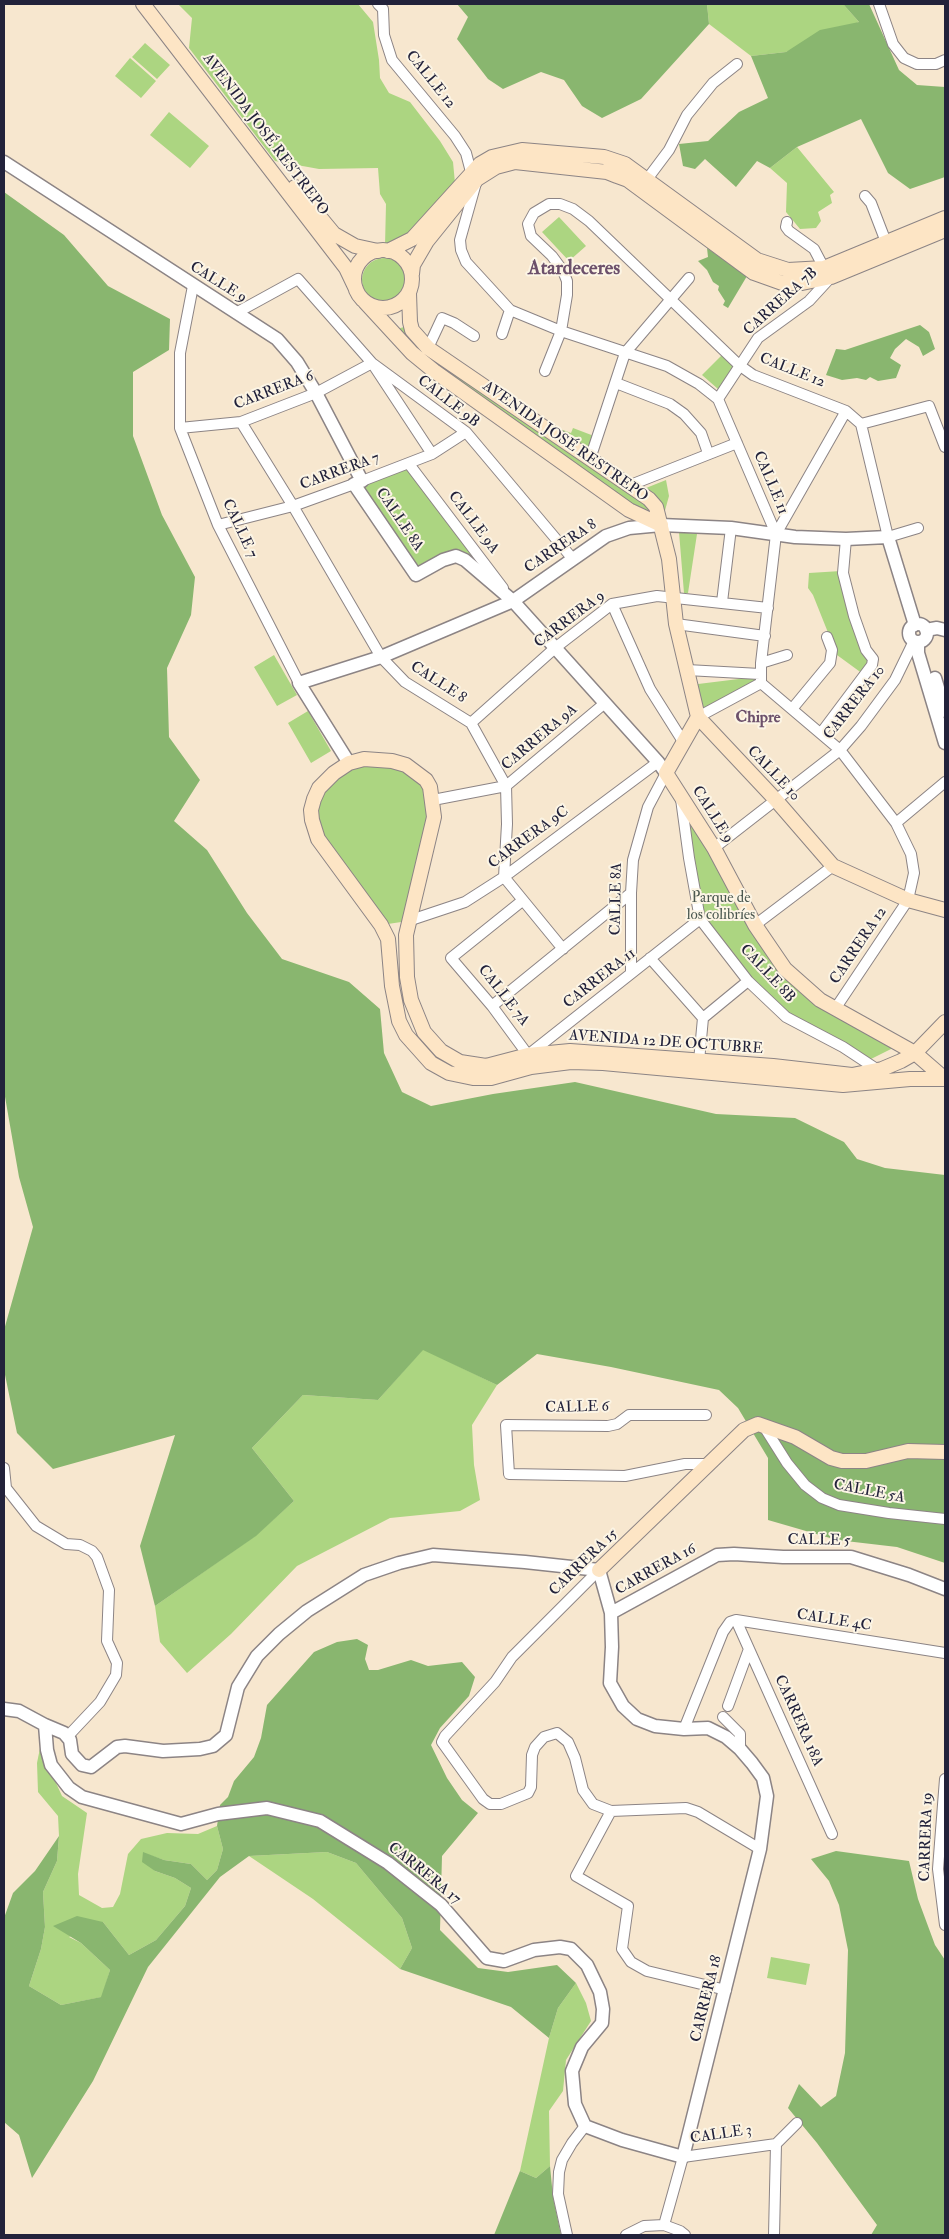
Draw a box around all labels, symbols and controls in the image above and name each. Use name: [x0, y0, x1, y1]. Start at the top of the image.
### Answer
street label: CALLE 12: [401, 47, 459, 113]
street label: AVENIDA JOSÉ RESTREPO: [198, 50, 332, 220]
street label: CALLE 9: [186, 258, 250, 308]
district label: Atardeceres: [528, 258, 620, 282]
street label: CARRERA 7B: [740, 264, 822, 340]
street label: CALLE 12: [757, 350, 827, 392]
street label: CARRERA 6: [232, 368, 316, 414]
street label: CALLE 9B: [413, 372, 483, 432]
street label: AVENIDA JOSÉ RESTREPO: [479, 378, 651, 506]
street label: CARRERA 7: [298, 449, 382, 495]
street label: CALLE 11: [749, 449, 791, 517]
street label: CALLE 8A: [371, 485, 427, 555]
street label: CALLE 9A: [444, 488, 502, 558]
street label: CALLE 7: [218, 497, 260, 561]
street label: CARRERA 8: [521, 516, 601, 578]
street label: CARRERA 9: [531, 588, 609, 652]
street label: CALLE 8: [407, 658, 469, 708]
street label: CARRERA 10: [820, 662, 890, 744]
street label: CARRERA 9A: [498, 701, 582, 775]
district label: Chipre: [736, 709, 780, 729]
street label: CALLE 10: [743, 743, 803, 805]
street label: CALLE 9: [687, 783, 737, 847]
street label: CARRERA 9C: [485, 803, 573, 873]
street label: CALLE 8A: [607, 862, 627, 936]
park label: Parque de los colibríes: [687, 890, 755, 925]
street label: CARRERA 12: [827, 904, 891, 988]
street label: CALLE 8B: [735, 941, 799, 1007]
street label: CARRERA 11: [560, 945, 640, 1013]
street label: CALLE 7A: [474, 962, 532, 1030]
street label: AVENIDA 12 DE OCTUBRE: [568, 1027, 764, 1059]
street label: CALLE 6: [545, 1398, 609, 1418]
street label: CALLE 5A: [832, 1476, 906, 1508]
street label: CARRERA 15: [546, 1526, 622, 1600]
street label: CALLE 5: [787, 1531, 851, 1551]
street label: CARRERA 16: [613, 1541, 699, 1599]
street label: CALLE 4C: [795, 1606, 873, 1636]
street label: CARRERA 18A: [770, 1673, 826, 1769]
street label: CARRERA 19: [916, 1792, 938, 1882]
street label: CARRERA 17: [384, 1839, 464, 1909]
street label: CARRERA 18: [688, 1954, 726, 2044]
street label: CALLE 3: [689, 2122, 753, 2148]

